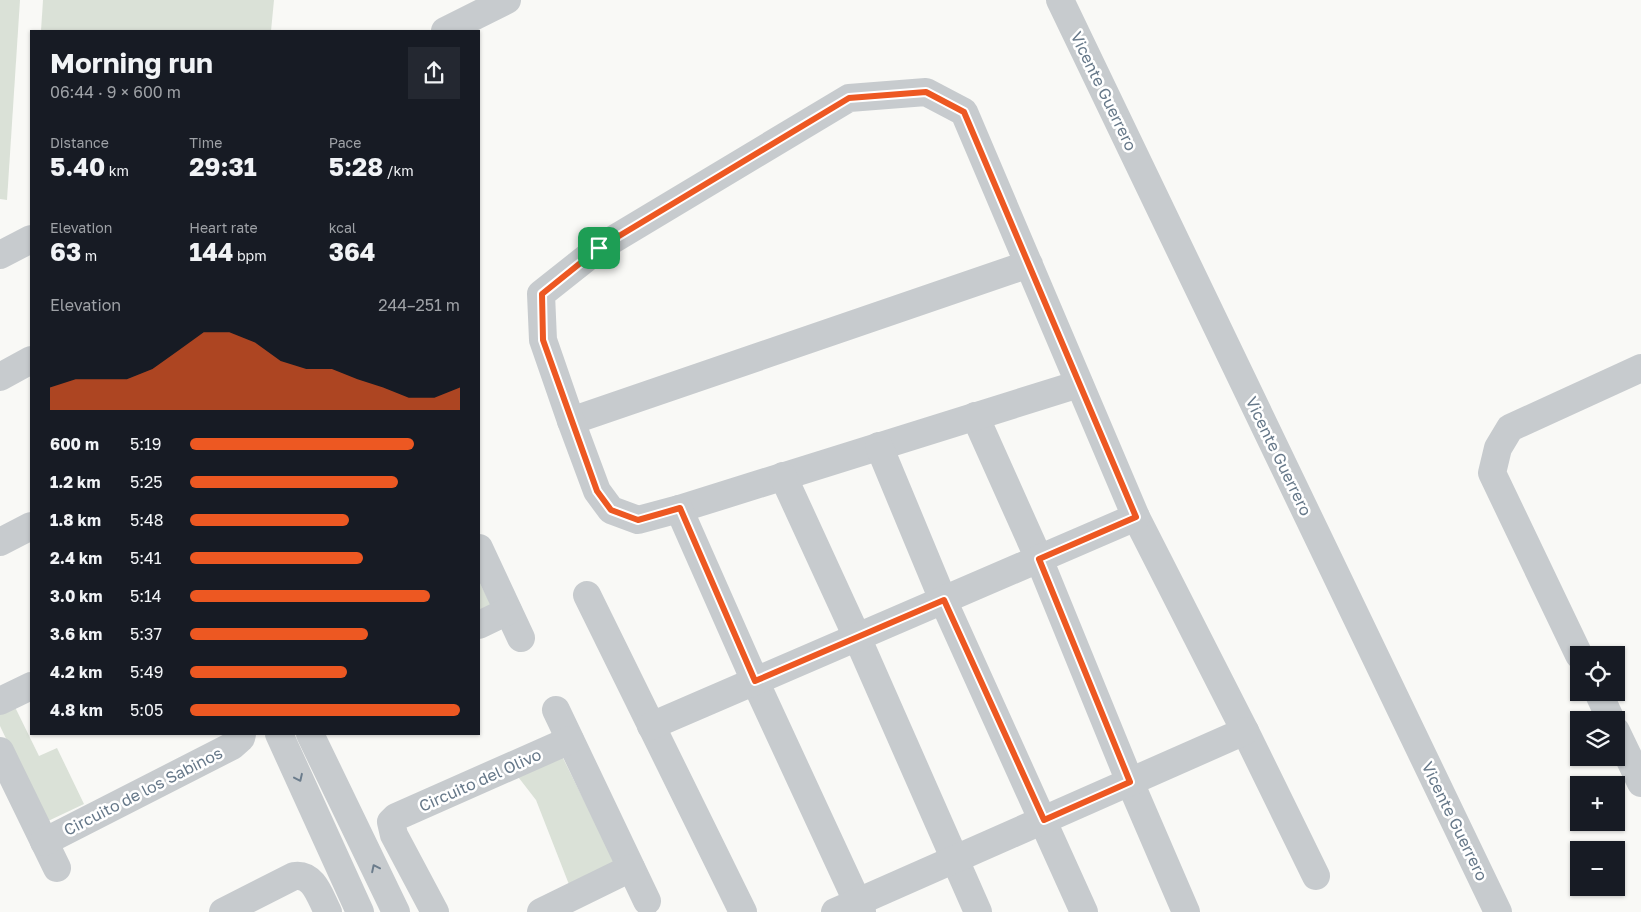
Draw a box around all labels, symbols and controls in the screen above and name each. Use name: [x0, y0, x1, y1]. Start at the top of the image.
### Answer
street label: Vicente Guerrero: [1067, 28, 1141, 154]
text: Morning run: [50, 46, 213, 79]
button: share: [408, 47, 460, 99]
text: 06:44 · 9 × 600 m: [50, 82, 181, 102]
text: Distance: [50, 134, 109, 151]
text: Time: [189, 134, 222, 151]
text: Pace: [329, 134, 361, 151]
text: 5.40: [50, 151, 105, 182]
text: 29:31: [189, 151, 257, 182]
text: 5:28: [329, 151, 383, 182]
text: km: [105, 162, 129, 179]
text: /km: [383, 162, 414, 179]
text: Elevation: [50, 219, 112, 236]
text: Heart rate: [189, 219, 258, 236]
text: kcal: [329, 219, 356, 236]
pin: [578, 227, 620, 269]
icon: arrive: [585, 234, 613, 262]
text: 63: [50, 236, 81, 267]
text: 144: [189, 236, 233, 267]
text: 364: [329, 236, 375, 267]
text: m: [81, 247, 97, 264]
text: bpm: [233, 247, 267, 264]
text: Elevation: [50, 295, 121, 315]
text: 244–251 m: [378, 295, 460, 315]
street label: Vicente Guerrero: [1242, 393, 1316, 519]
text: 600 m: [50, 434, 99, 454]
text: 5:19: [130, 434, 162, 454]
text: 1.2 km: [50, 472, 100, 492]
text: 5:25: [130, 472, 163, 492]
text: 1.8 km: [50, 510, 101, 530]
text: 5:48: [130, 510, 164, 530]
text: 2.4 km: [50, 548, 102, 568]
text: 5:41: [130, 548, 162, 568]
text: 3.0 km: [50, 586, 103, 606]
text: 5:14: [130, 586, 162, 606]
text: 3.6 km: [50, 624, 102, 644]
text: 5:37: [130, 624, 162, 644]
map controls: [1570, 646, 1625, 896]
button: locate: [1570, 646, 1625, 701]
text: 4.2 km: [50, 662, 102, 682]
text: 5:49: [130, 662, 164, 682]
text: 4.8 km: [50, 700, 103, 720]
text: 5:05: [130, 700, 163, 720]
button: layers: [1570, 711, 1625, 766]
street label: Circuito de los Sabinos: [60, 742, 226, 840]
street label: Circuito del Olivo: [416, 744, 544, 816]
street label: Vicente Guerrero: [1418, 758, 1492, 884]
one-way arrow: [293, 773, 304, 782]
button: +: [1570, 776, 1625, 831]
button: −: [1570, 841, 1625, 896]
one-way arrow: [371, 864, 381, 873]

